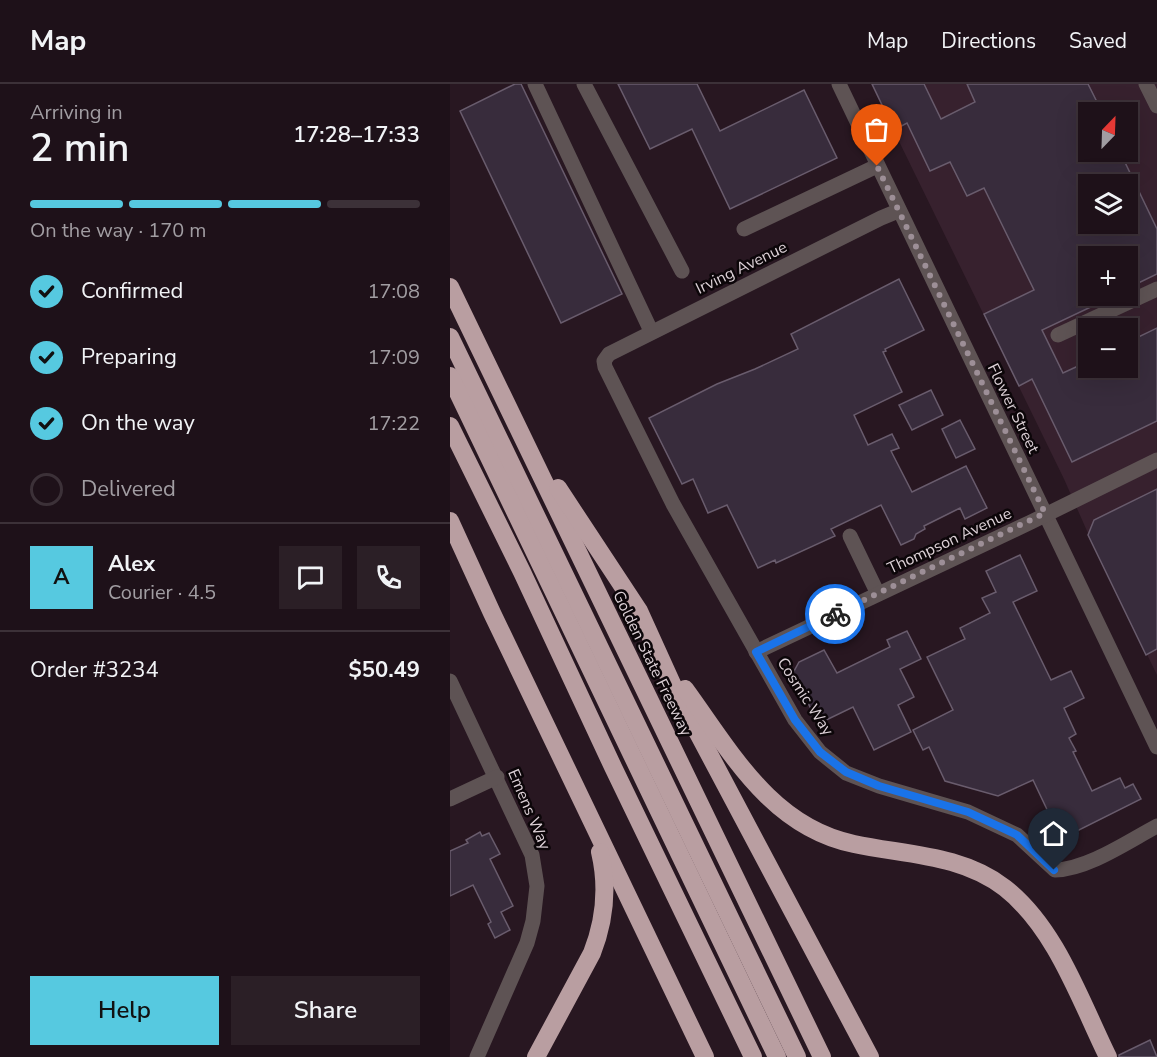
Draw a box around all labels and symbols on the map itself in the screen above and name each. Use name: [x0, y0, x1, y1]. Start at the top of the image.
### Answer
north arrow: [1078, 102, 1138, 162]
pin: [851, 104, 902, 166]
street label: Irving Avenue: [692, 236, 791, 300]
street label: Flower Street: [982, 360, 1045, 457]
street label: Thompson Avenue: [884, 502, 1015, 579]
courier: [805, 584, 865, 644]
street label: Golden State Freeway: [607, 587, 697, 741]
street label: Cosmic Way: [772, 653, 839, 741]
street label: Emens Way: [502, 766, 556, 854]
pin: [1028, 808, 1079, 870]

